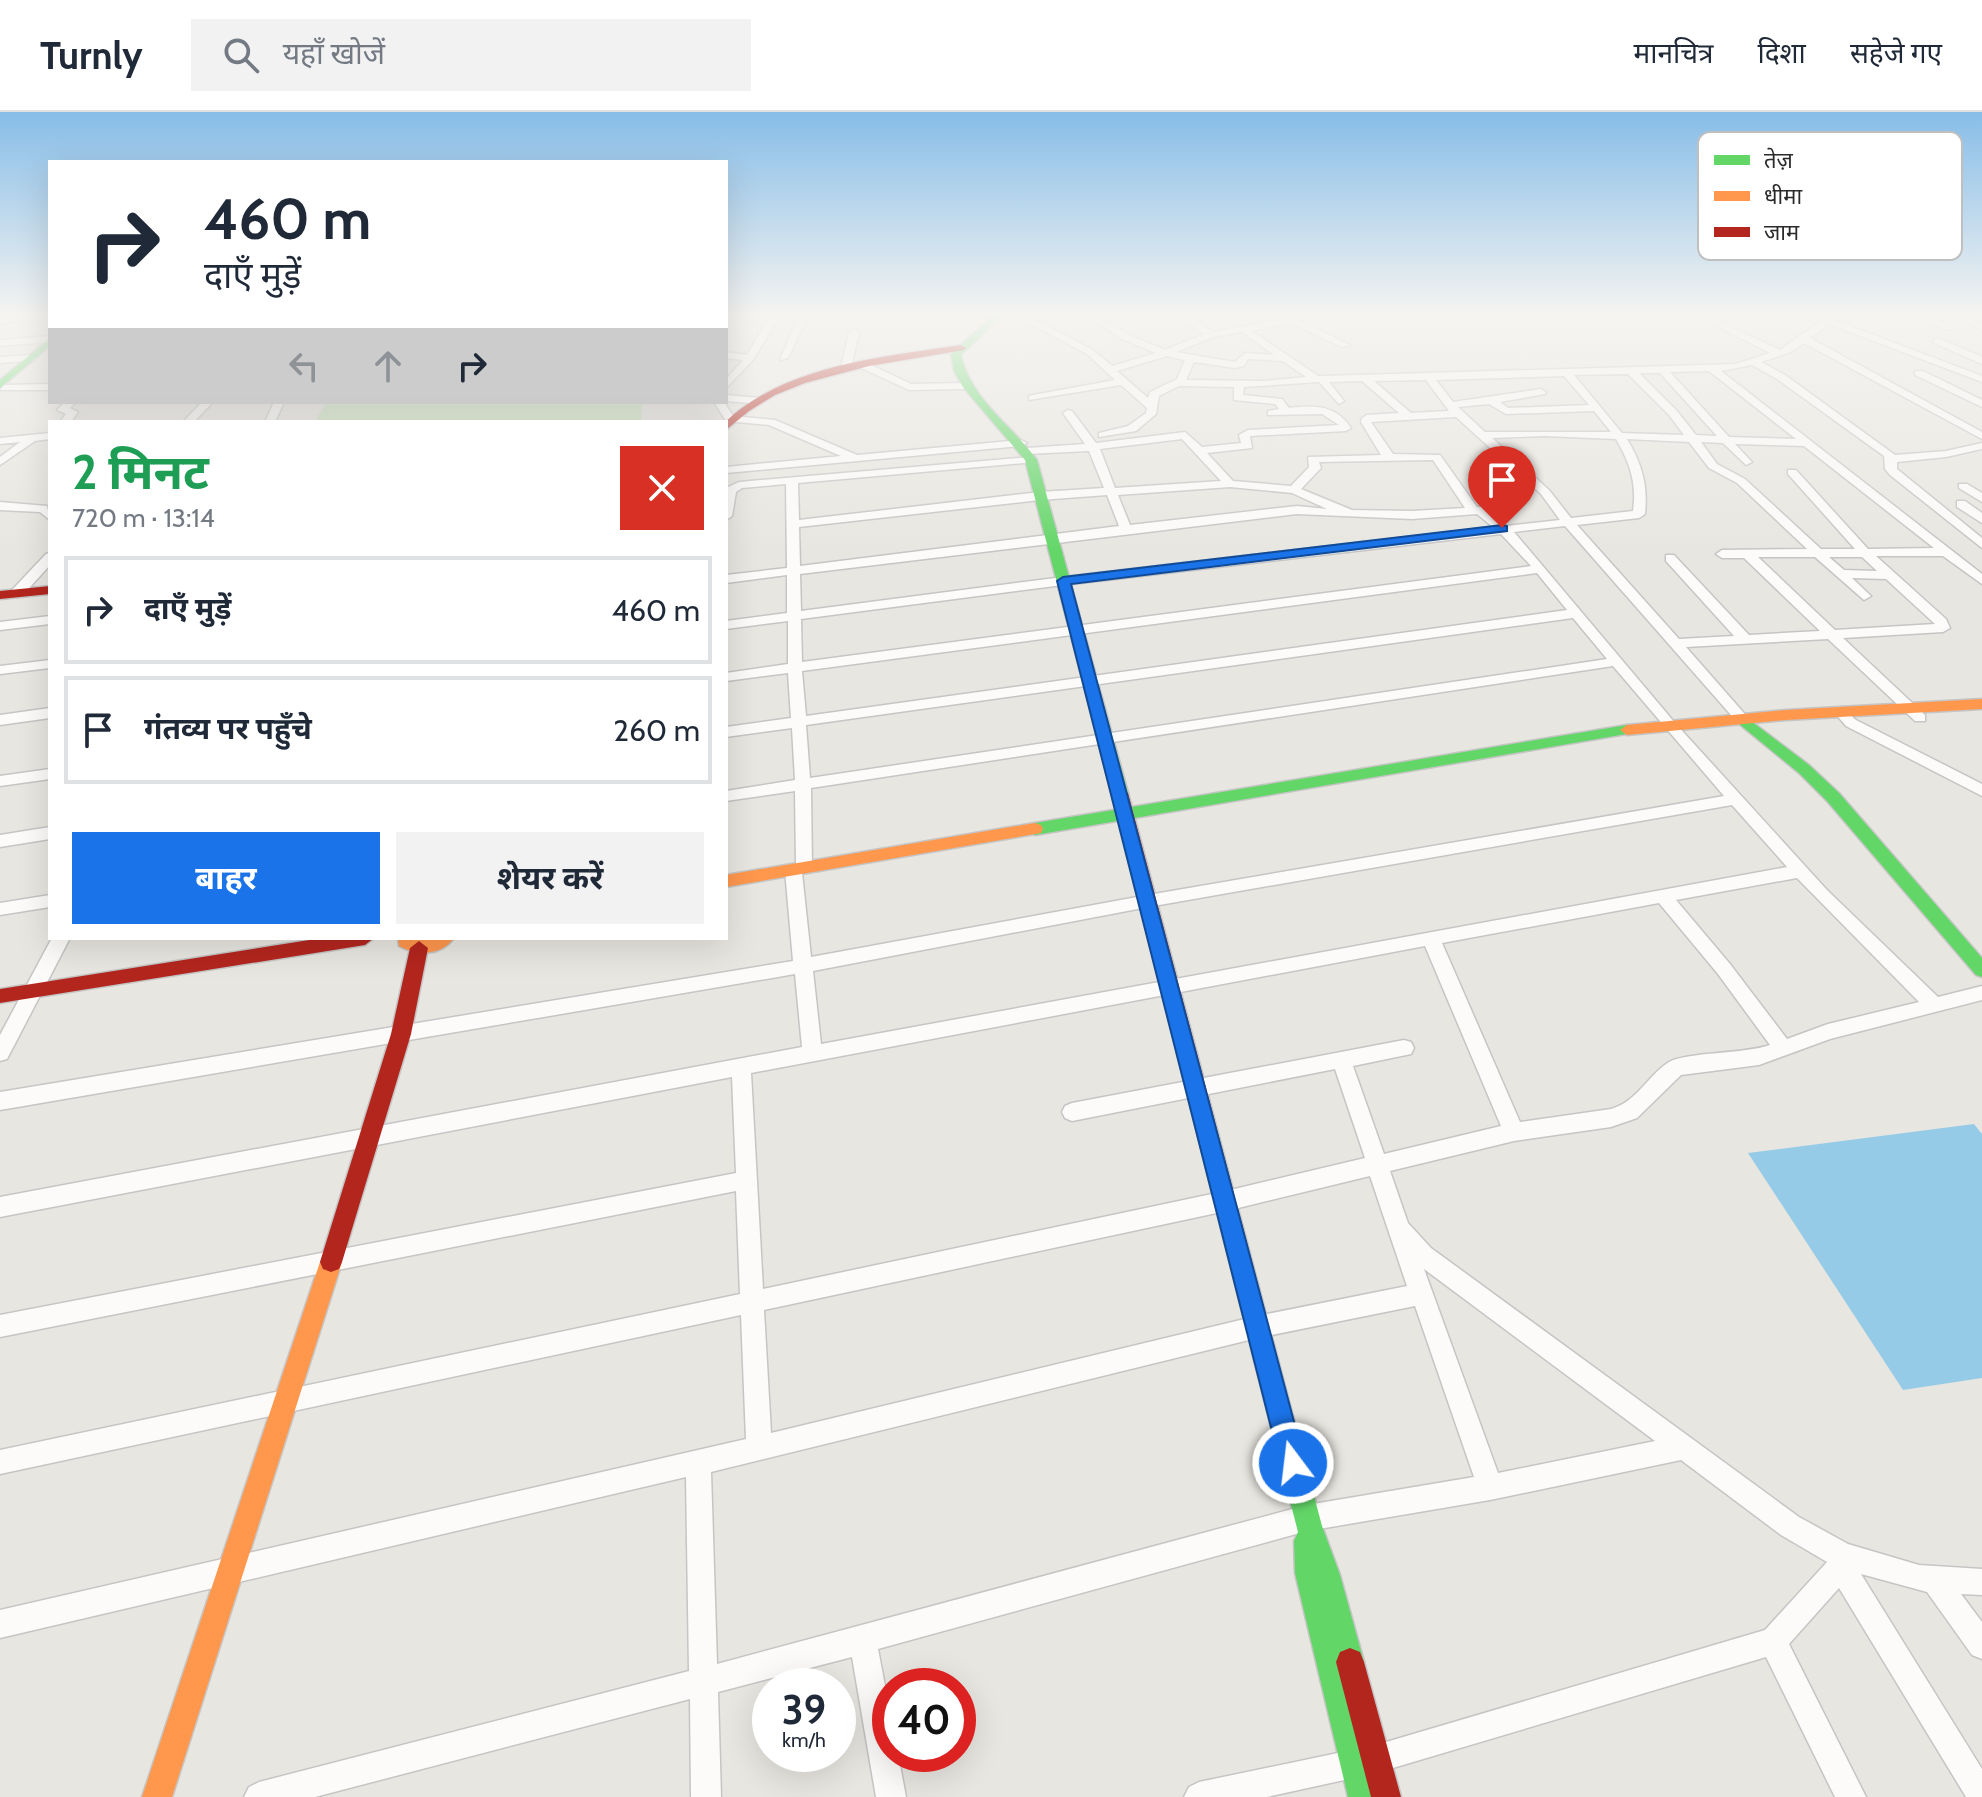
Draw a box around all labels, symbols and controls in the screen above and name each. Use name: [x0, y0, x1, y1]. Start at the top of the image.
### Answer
search box: [191, 19, 751, 91]
text: Turnly: [40, 32, 143, 79]
icon: search: [219, 33, 263, 77]
text: यहाँ खोजें: [283, 35, 385, 72]
text: मानचित्र: [1633, 36, 1713, 70]
text: दिशा: [1757, 36, 1806, 70]
text: सहेजे गए: [1850, 36, 1942, 70]
legend: [1698, 132, 1962, 260]
text: तेज़: [1764, 147, 1794, 174]
text: धीमा: [1764, 183, 1802, 210]
text: 460 m: [204, 185, 371, 253]
icon: right: [72, 192, 176, 296]
text: जाम: [1764, 219, 1800, 246]
text: दाएँ मुड़ें: [204, 253, 301, 297]
icon: left: [282, 344, 326, 388]
icon: ahead: [366, 344, 410, 388]
icon: right: [450, 344, 494, 388]
text: 2 मिनट: [72, 443, 209, 501]
button: close: [620, 446, 704, 530]
pin: [1468, 446, 1536, 528]
icon: arrive: [1480, 458, 1524, 502]
text: 720 m · 13:14: [72, 502, 215, 534]
icon: right: [76, 588, 120, 632]
text: दाएँ मुड़ें: [144, 590, 231, 627]
text: 460 m: [612, 592, 700, 629]
icon: arrive: [76, 708, 120, 752]
text: गंतव्य पर पहुँचे: [144, 710, 312, 747]
text: 260 m: [613, 712, 700, 749]
button: बाहर: [72, 832, 380, 924]
button: शेयर करें: [396, 832, 704, 924]
position arrow: [1251, 1421, 1335, 1505]
speed limit sign: 40: [872, 1668, 976, 1772]
text: 39: [782, 1685, 826, 1734]
text: km/h: [782, 1728, 826, 1752]

